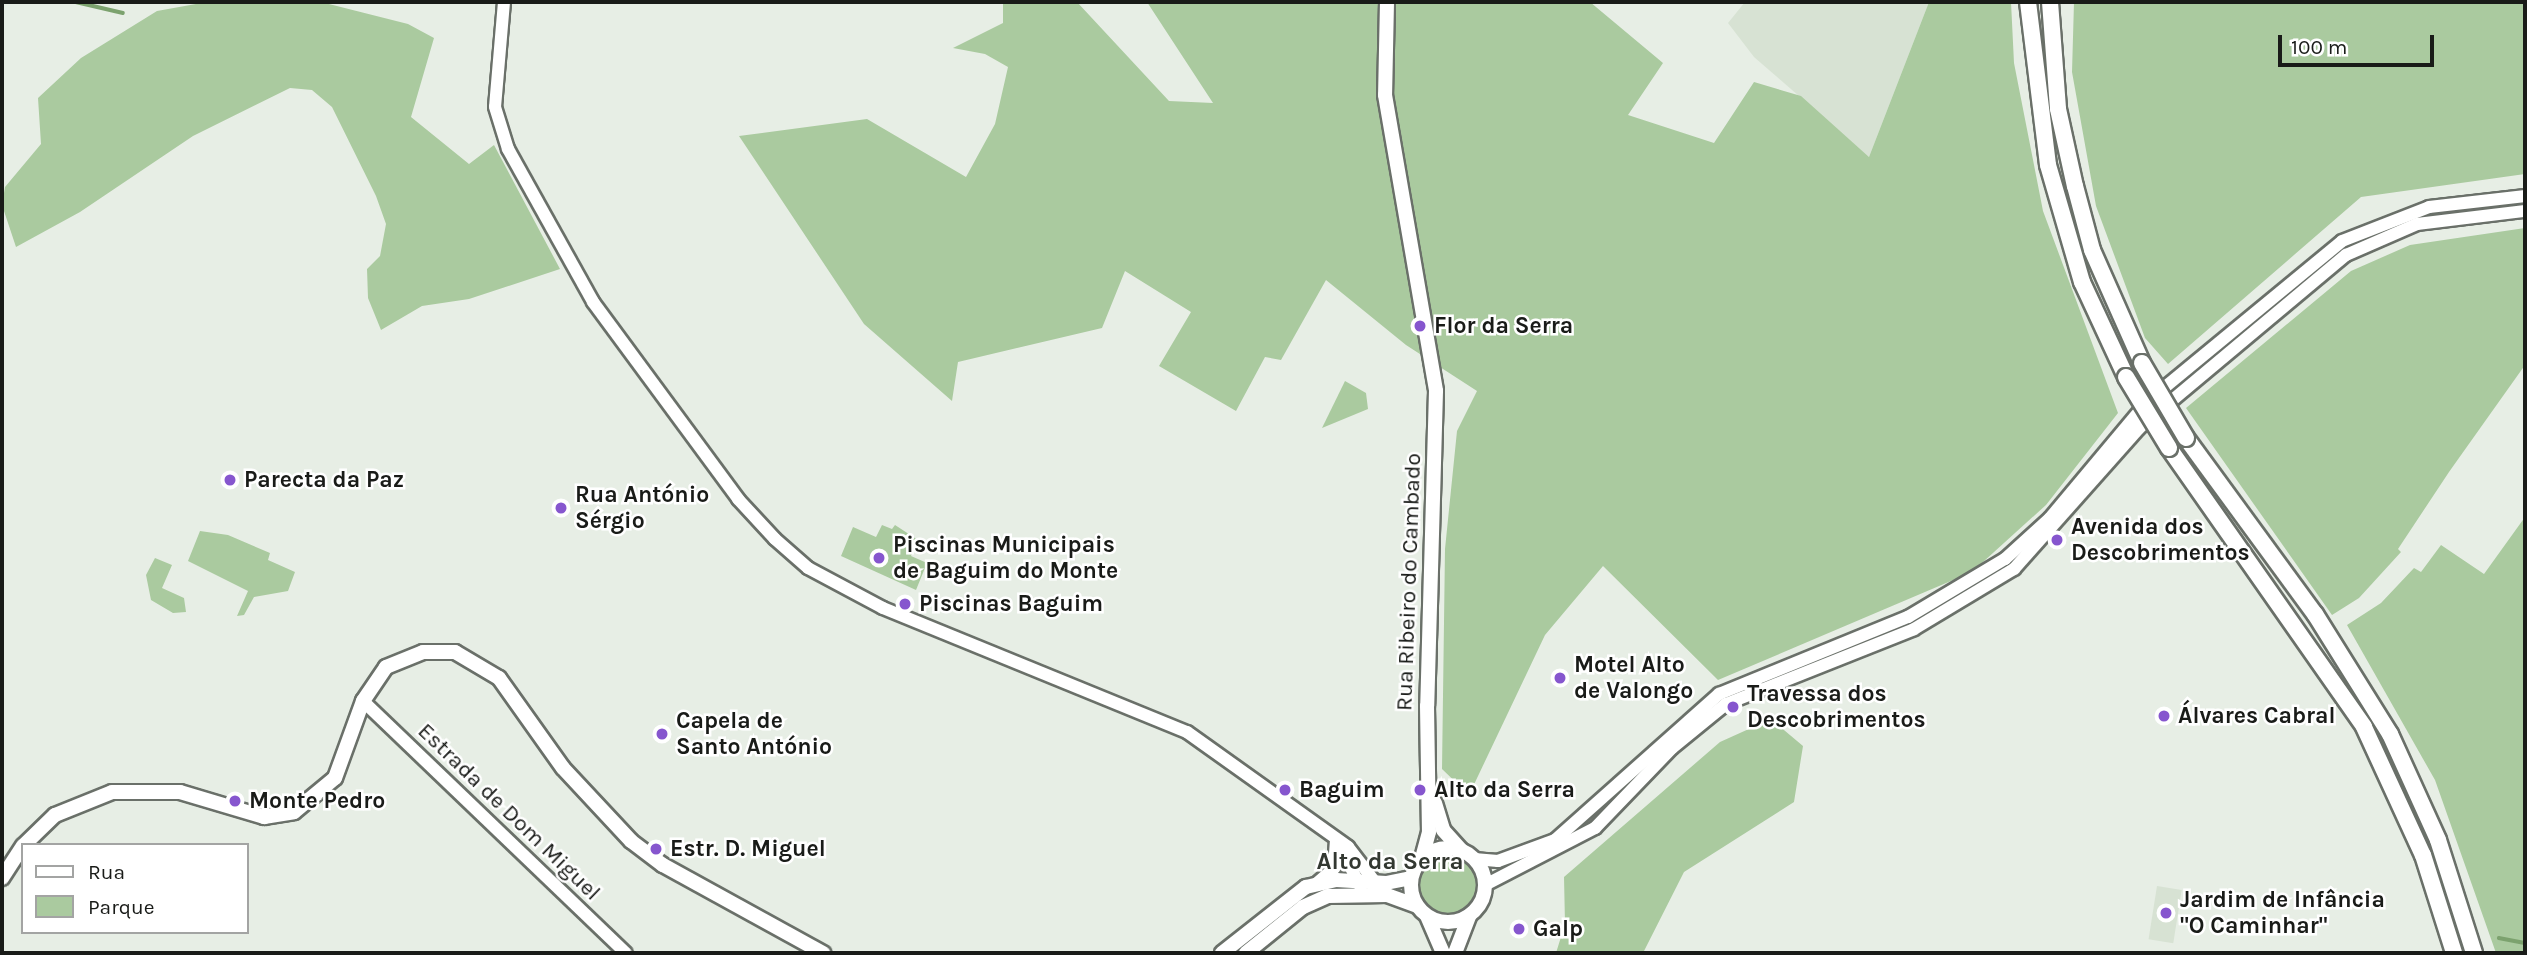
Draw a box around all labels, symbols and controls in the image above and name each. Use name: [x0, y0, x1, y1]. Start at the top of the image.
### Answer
scale bar: [2282, 21, 2438, 65]
text: 100 m: [2291, 35, 2348, 59]
place label: Flor da Serra: [1434, 312, 1573, 340]
marker: Flor da Serra: [1412, 318, 1428, 334]
street label: Rua Ribeiro do Cambado: [1391, 453, 1427, 711]
place label: Parecta da Paz: [244, 466, 404, 494]
marker: Parecta da Paz: [222, 472, 238, 488]
place label: Rua António Sérgio: [575, 481, 709, 535]
marker: Rua António Sérgio: [553, 500, 569, 516]
place label: Avenida dos Descobrimentos: [2071, 513, 2250, 567]
place label: Piscinas Municipais de Baguim do Monte: [893, 531, 1118, 585]
marker: Avenida dos Descobrimentos: [2049, 532, 2065, 548]
marker: Piscinas Municipais de Baguim do Monte: [871, 550, 887, 566]
place label: Piscinas Baguim: [919, 590, 1103, 618]
marker: Piscinas Baguim: [897, 596, 913, 612]
place label: Motel Alto de Valongo: [1574, 651, 1693, 705]
marker: Motel Alto de Valongo: [1552, 670, 1568, 686]
place label: Travessa dos Descobrimentos: [1747, 680, 1926, 734]
marker: Travessa dos Descobrimentos: [1725, 699, 1741, 715]
place label: Álvares Cabral: [2178, 702, 2336, 730]
place label: Capela de Santo António: [676, 707, 832, 761]
marker: Álvares Cabral: [2156, 708, 2172, 724]
street label: Estrada de Dom Miguel: [412, 717, 606, 907]
marker: Capela de Santo António: [654, 726, 670, 742]
place label: Baguim: [1299, 776, 1385, 804]
place label: Alto da Serra: [1434, 776, 1575, 804]
marker: Baguim: [1277, 782, 1293, 798]
marker: Alto da Serra: [1412, 782, 1428, 798]
place label: Monte Pedro: [249, 787, 385, 815]
marker: Monte Pedro: [227, 793, 243, 809]
place label: Estr. D. Miguel: [670, 835, 826, 863]
marker: Estr. D. Miguel: [648, 841, 664, 857]
legend: [21, 843, 248, 934]
district label: Alto da Serra: [1316, 848, 1464, 876]
text: Rua: [88, 860, 125, 884]
place label: Jardim de Infância "O Caminhar": [2180, 886, 2385, 940]
text: Parque: [88, 895, 155, 919]
marker: Jardim de Infância "O Caminhar": [2158, 905, 2174, 921]
place label: Galp: [1533, 915, 1583, 943]
marker: Galp: [1511, 921, 1527, 937]

